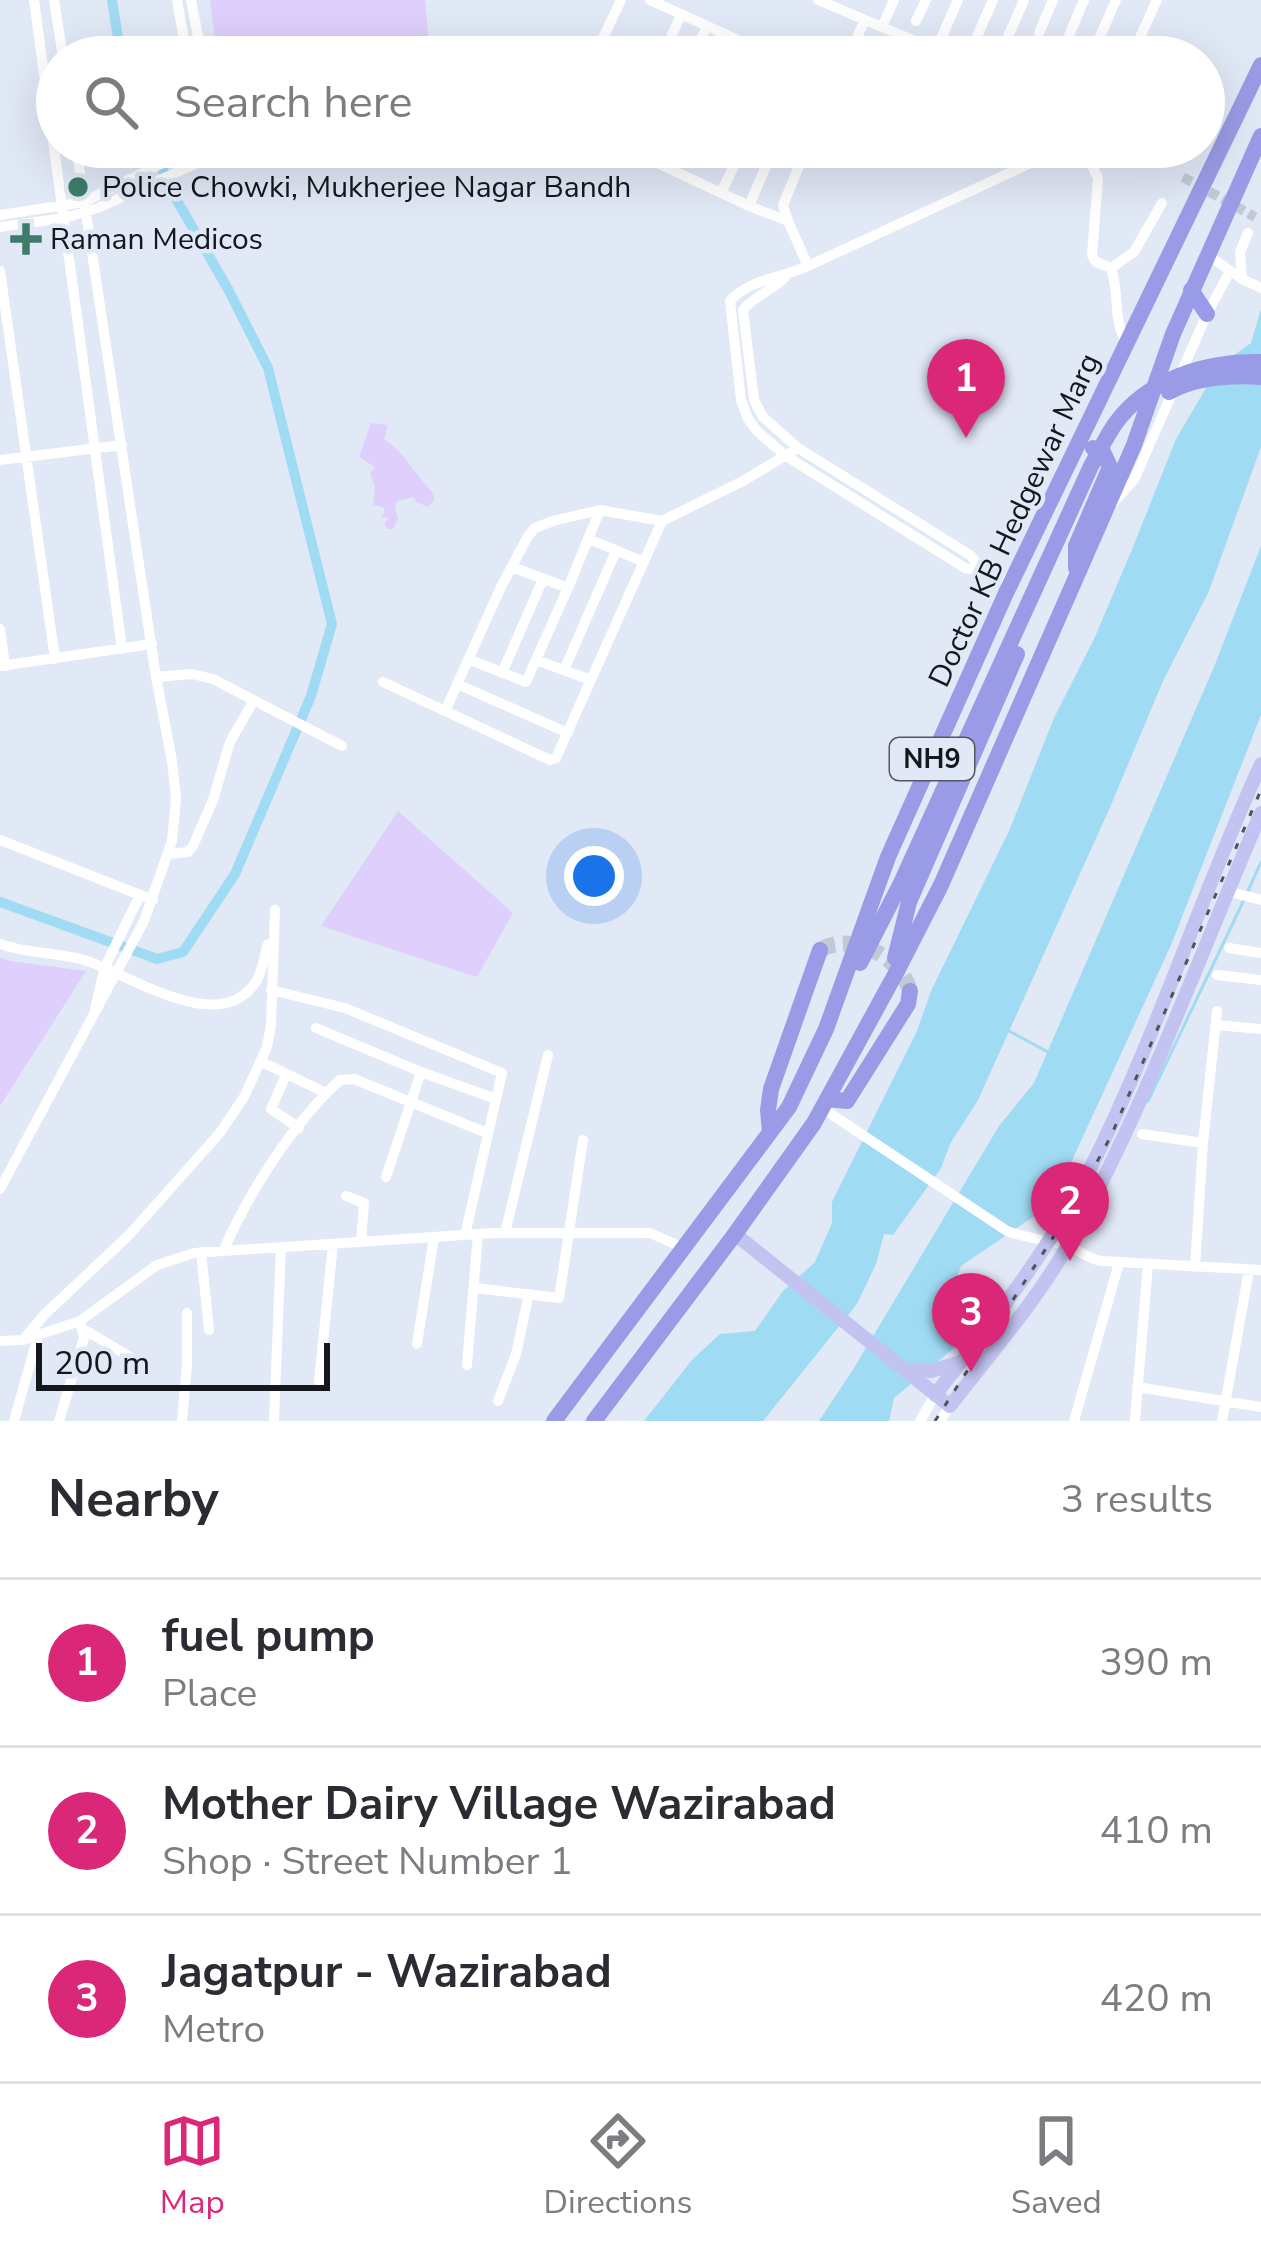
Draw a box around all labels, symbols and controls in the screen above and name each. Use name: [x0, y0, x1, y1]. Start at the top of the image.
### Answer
search box: [36, 36, 1225, 168]
icon: search: [78, 69, 144, 135]
text: Search here: [174, 72, 413, 133]
place label: Police Chowki, Mukherjee Nagar Bandh: [102, 167, 631, 208]
marker: Police Chowki, Mukherjee Nagar Bandh: [65, 174, 91, 200]
place label: Raman Medicos: [50, 219, 263, 260]
marker: Raman Medicos: [13, 226, 39, 252]
pin: 1: [927, 339, 1005, 438]
street label: Doctor KB Hedgewar Marg: [919, 347, 1110, 694]
road number: NH9: [890, 738, 974, 780]
your location: [564, 846, 624, 906]
pin: 2: [1031, 1162, 1109, 1261]
pin: 3: [932, 1273, 1010, 1372]
scale bar: [36, 1337, 330, 1390]
text: 200 m: [54, 1341, 150, 1386]
text: Nearby: [48, 1464, 219, 1534]
text: 3 results: [1061, 1473, 1213, 1526]
text: fuel pump: [162, 1606, 375, 1667]
text: 1: [75, 1636, 99, 1689]
text: 390 m: [1099, 1636, 1213, 1689]
text: Place: [162, 1667, 257, 1720]
text: Mother Dairy Village Wazirabad: [162, 1774, 836, 1835]
text: 2: [75, 1804, 99, 1857]
text: 410 m: [1099, 1804, 1213, 1857]
text: Shop · Street Number 1: [162, 1835, 573, 1888]
text: Jagatpur - Wazirabad: [162, 1942, 612, 2003]
text: 3: [75, 1972, 99, 2025]
text: 420 m: [1099, 1972, 1213, 2025]
text: Metro: [162, 2003, 265, 2056]
tab: Map: [159, 2108, 225, 2225]
tab: Directions: [544, 2108, 692, 2225]
tab: Saved: [1011, 2108, 1102, 2225]

